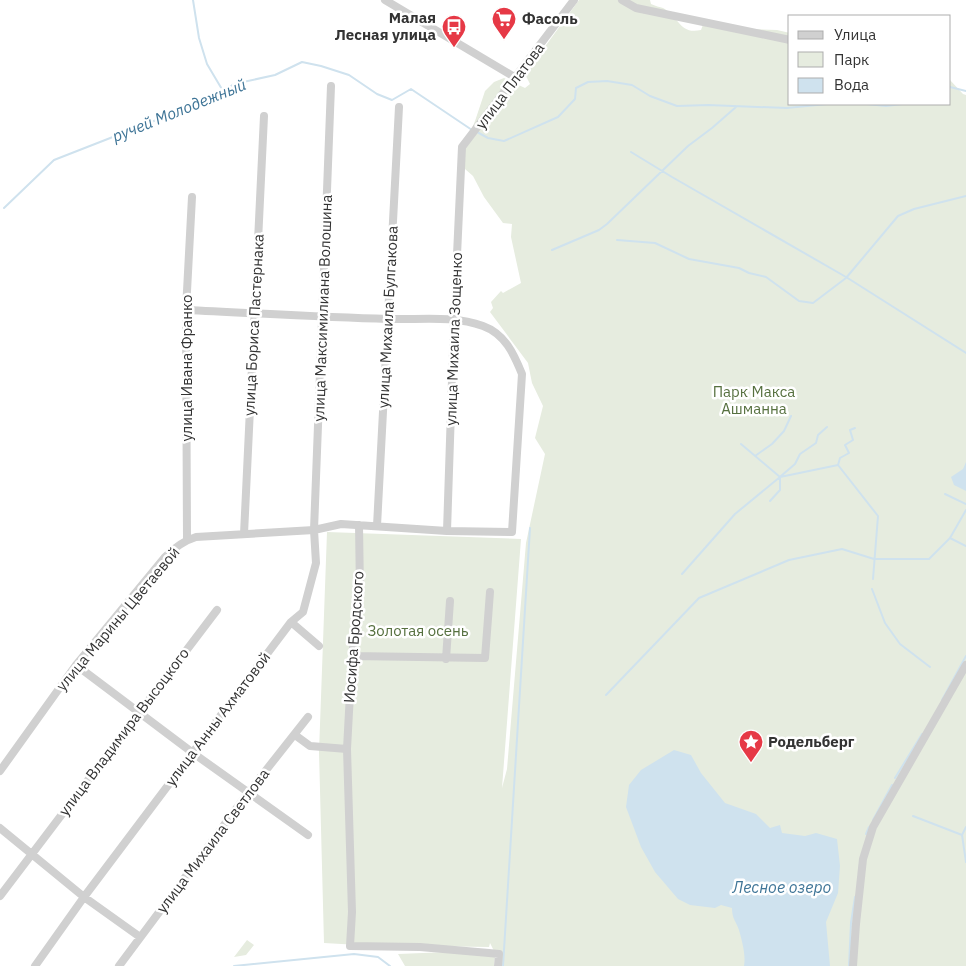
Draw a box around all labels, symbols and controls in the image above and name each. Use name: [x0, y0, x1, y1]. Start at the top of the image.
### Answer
supermarket icon: Фасоль: [491, 6, 517, 40]
place label: Малая Лесная улица: [335, 8, 436, 44]
place label: Фасоль: [522, 9, 578, 28]
bus stop icon: Малая Лесная улица: [441, 14, 467, 48]
legend: [788, 15, 951, 105]
text: Улица: [834, 25, 876, 44]
street label: улица Платова: [471, 39, 548, 133]
text: Парк: [834, 50, 869, 69]
water label: ручей Молодежный: [108, 74, 249, 146]
text: Вода: [834, 75, 869, 94]
street label: улица Максимилиана Волошина: [309, 194, 336, 422]
street label: улица Михаила Булгакова: [373, 225, 402, 409]
street label: улица Бориса Пастернака: [239, 233, 268, 417]
street label: улица Михаила Зощенко: [441, 252, 466, 426]
street label: улица Ивана Франко: [177, 295, 196, 441]
park label: Парк Макса Ашманна: [713, 382, 795, 418]
street label: улица Марины Цветаевой: [52, 543, 183, 695]
street label: Иосифа Бродского: [339, 570, 368, 704]
park label: Золотая осень: [367, 621, 469, 640]
street label: улица Владимира Высоцкого: [54, 644, 193, 819]
street label: улица Анны Ахматовой: [161, 648, 274, 790]
place icon: Родельберг: [738, 729, 764, 763]
place label: Родельберг: [768, 732, 855, 751]
street label: улица Михаила Светлова: [152, 765, 273, 917]
water label: Лесное озеро: [732, 877, 832, 897]

